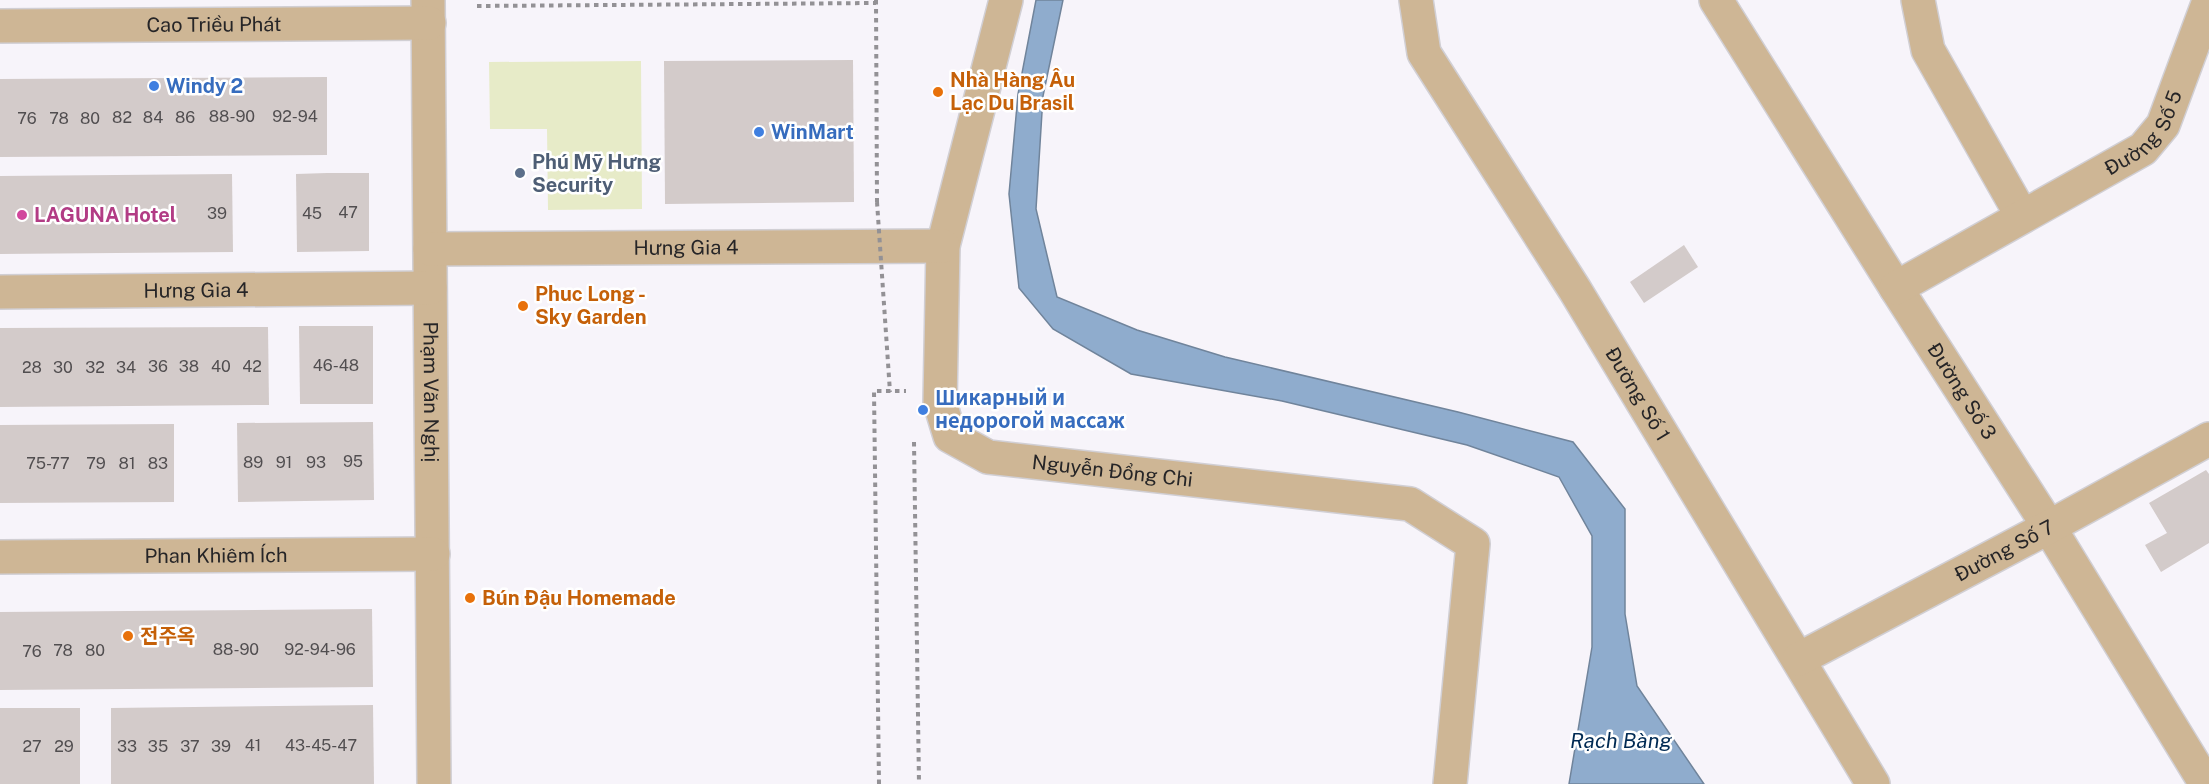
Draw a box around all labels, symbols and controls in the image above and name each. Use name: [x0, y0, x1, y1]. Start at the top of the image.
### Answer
street label: Cao Triều Phát: [146, 12, 282, 37]
place label: Nhà Hàng Âu Lạc Du Brasil: [950, 68, 1075, 115]
place label: Windy 2: [166, 74, 243, 98]
marker: Windy 2: [147, 79, 161, 93]
marker: Nhà Hàng Âu Lạc Du Brasil: [931, 85, 945, 99]
street label: Đường Số 5: [2100, 87, 2187, 180]
house number: 88-90: [209, 107, 255, 126]
house number: 92-94: [272, 107, 318, 126]
house number: 82: [112, 108, 132, 127]
house number: 84: [143, 108, 163, 127]
house number: 86: [175, 108, 195, 127]
house number: 76: [17, 109, 37, 128]
house number: 78: [49, 109, 69, 128]
house number: 80: [80, 109, 100, 128]
place label: WinMart: [771, 120, 854, 144]
marker: WinMart: [752, 125, 766, 139]
place label: Phú Mỹ Hưng Security: [532, 150, 661, 197]
marker: Phú Mỹ Hưng Security: [513, 166, 527, 180]
place label: LAGUNA Hotel: [34, 203, 176, 227]
house number: 47: [338, 203, 358, 222]
house number: 39: [207, 204, 227, 223]
house number: 45: [302, 204, 322, 223]
marker: LAGUNA Hotel: [15, 208, 29, 222]
street label: Hưng Gia 4: [633, 235, 739, 260]
street label: Hưng Gia 4: [143, 278, 249, 303]
place label: Phuc Long - Sky Garden: [535, 282, 647, 329]
marker: Phuc Long - Sky Garden: [516, 299, 530, 313]
street label: Phạm Văn Nghị: [418, 321, 444, 463]
street label: Đường Số 3: [1922, 338, 2002, 444]
street label: Đường Số 1: [1600, 343, 1675, 445]
house number: 46-48: [313, 356, 359, 375]
house number: 36: [148, 357, 168, 376]
house number: 38: [179, 357, 199, 376]
house number: 40: [211, 357, 231, 376]
house number: 42: [242, 357, 262, 376]
house number: 28: [22, 358, 42, 377]
house number: 30: [53, 358, 73, 377]
house number: 32: [85, 358, 105, 377]
house number: 34: [116, 358, 136, 377]
place label: Шикарный и недорогой массаж: [935, 386, 1125, 433]
marker: Шикарный и недорогой массаж: [916, 403, 930, 417]
street label: Nguyễn Đổng Chi: [1031, 450, 1194, 492]
house number: 95: [343, 452, 363, 471]
house number: 89: [243, 453, 263, 472]
house number: 91: [276, 453, 292, 472]
house number: 93: [306, 453, 326, 472]
house number: 75-77: [26, 454, 70, 473]
house number: 79: [86, 454, 106, 473]
house number: 81: [119, 454, 135, 473]
house number: 83: [148, 454, 168, 473]
street label: Đường Số 7: [1950, 515, 2058, 587]
street label: Phan Khiêm Ích: [144, 542, 288, 568]
place label: Bún Đậu Homemade: [482, 586, 676, 610]
marker: Bún Đậu Homemade: [463, 591, 477, 605]
place label: 전주옥: [140, 624, 195, 648]
marker: 전주옥: [121, 629, 135, 643]
house number: 88-90: [213, 640, 259, 659]
house number: 92-94-96: [284, 640, 356, 659]
house number: 78: [53, 641, 73, 660]
house number: 80: [85, 641, 105, 660]
house number: 76: [22, 642, 42, 661]
water label: Rạch Bàng: [1570, 728, 1673, 753]
house number: 41: [245, 736, 261, 755]
house number: 43-45-47: [285, 736, 357, 755]
house number: 27: [22, 737, 42, 756]
house number: 29: [54, 737, 74, 756]
house number: 33: [117, 737, 137, 756]
house number: 35: [148, 737, 168, 756]
house number: 37: [180, 737, 200, 756]
house number: 39: [211, 737, 231, 756]

